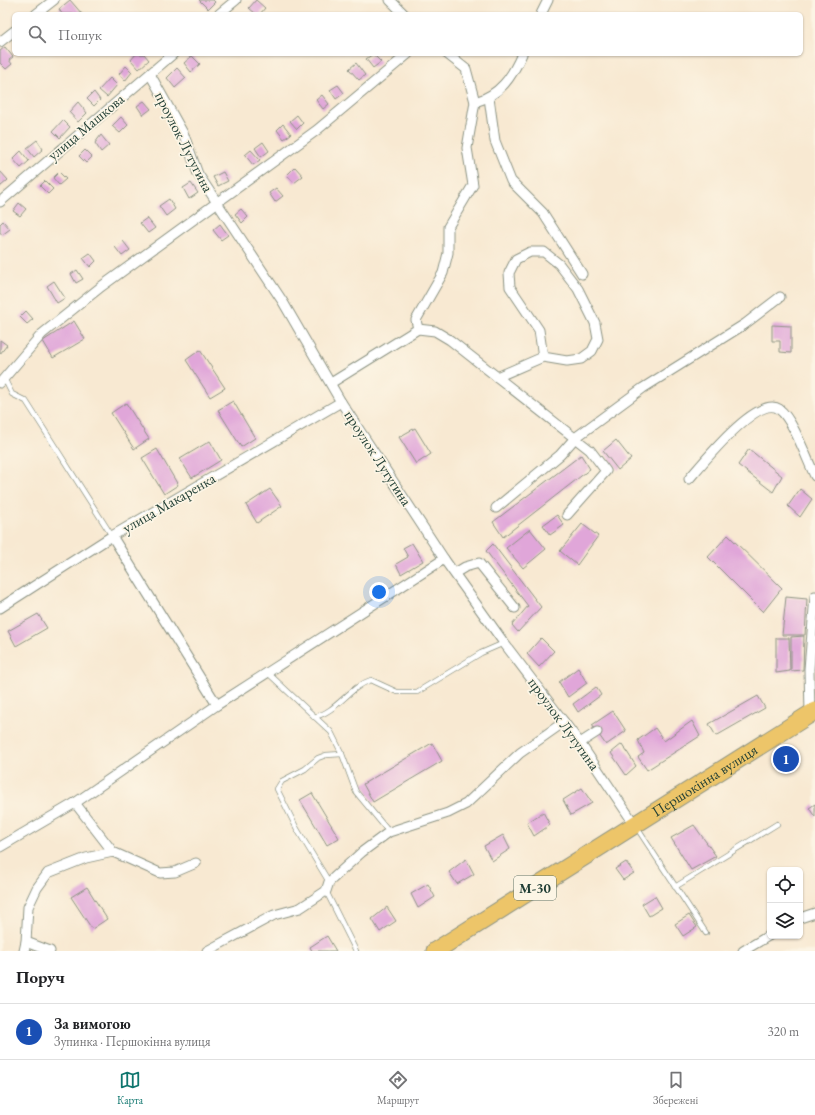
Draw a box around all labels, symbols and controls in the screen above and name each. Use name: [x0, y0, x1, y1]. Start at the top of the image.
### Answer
search box: [12, 12, 803, 56]
icon: search: [26, 23, 48, 45]
text: Пошук: [58, 25, 102, 44]
street label: проулок Лутугина: [151, 88, 218, 195]
street label: улица Машкова: [43, 89, 128, 164]
street label: проулок Лутугина: [340, 406, 416, 509]
street label: улица Макаренка: [119, 468, 219, 537]
your location: [369, 582, 389, 602]
street label: проулок Лутугина: [524, 673, 605, 774]
street label: Першокінна вулиця: [648, 740, 761, 821]
pin: 1: [773, 744, 799, 774]
map controls: [767, 867, 803, 939]
button: locate: [767, 867, 803, 903]
road number: М-30: [514, 876, 556, 900]
button: layers: [767, 903, 803, 939]
text: Поруч: [16, 966, 65, 988]
text: За вимогою: [54, 1014, 131, 1033]
text: 1: [26, 1023, 32, 1040]
text: 320 m: [768, 1023, 799, 1040]
text: Зупинка · Першокінна вулиця: [54, 1033, 211, 1050]
tab: Карта: [117, 1069, 143, 1107]
tab: Маршрут: [377, 1069, 419, 1107]
tab: Збережені: [653, 1069, 698, 1107]

